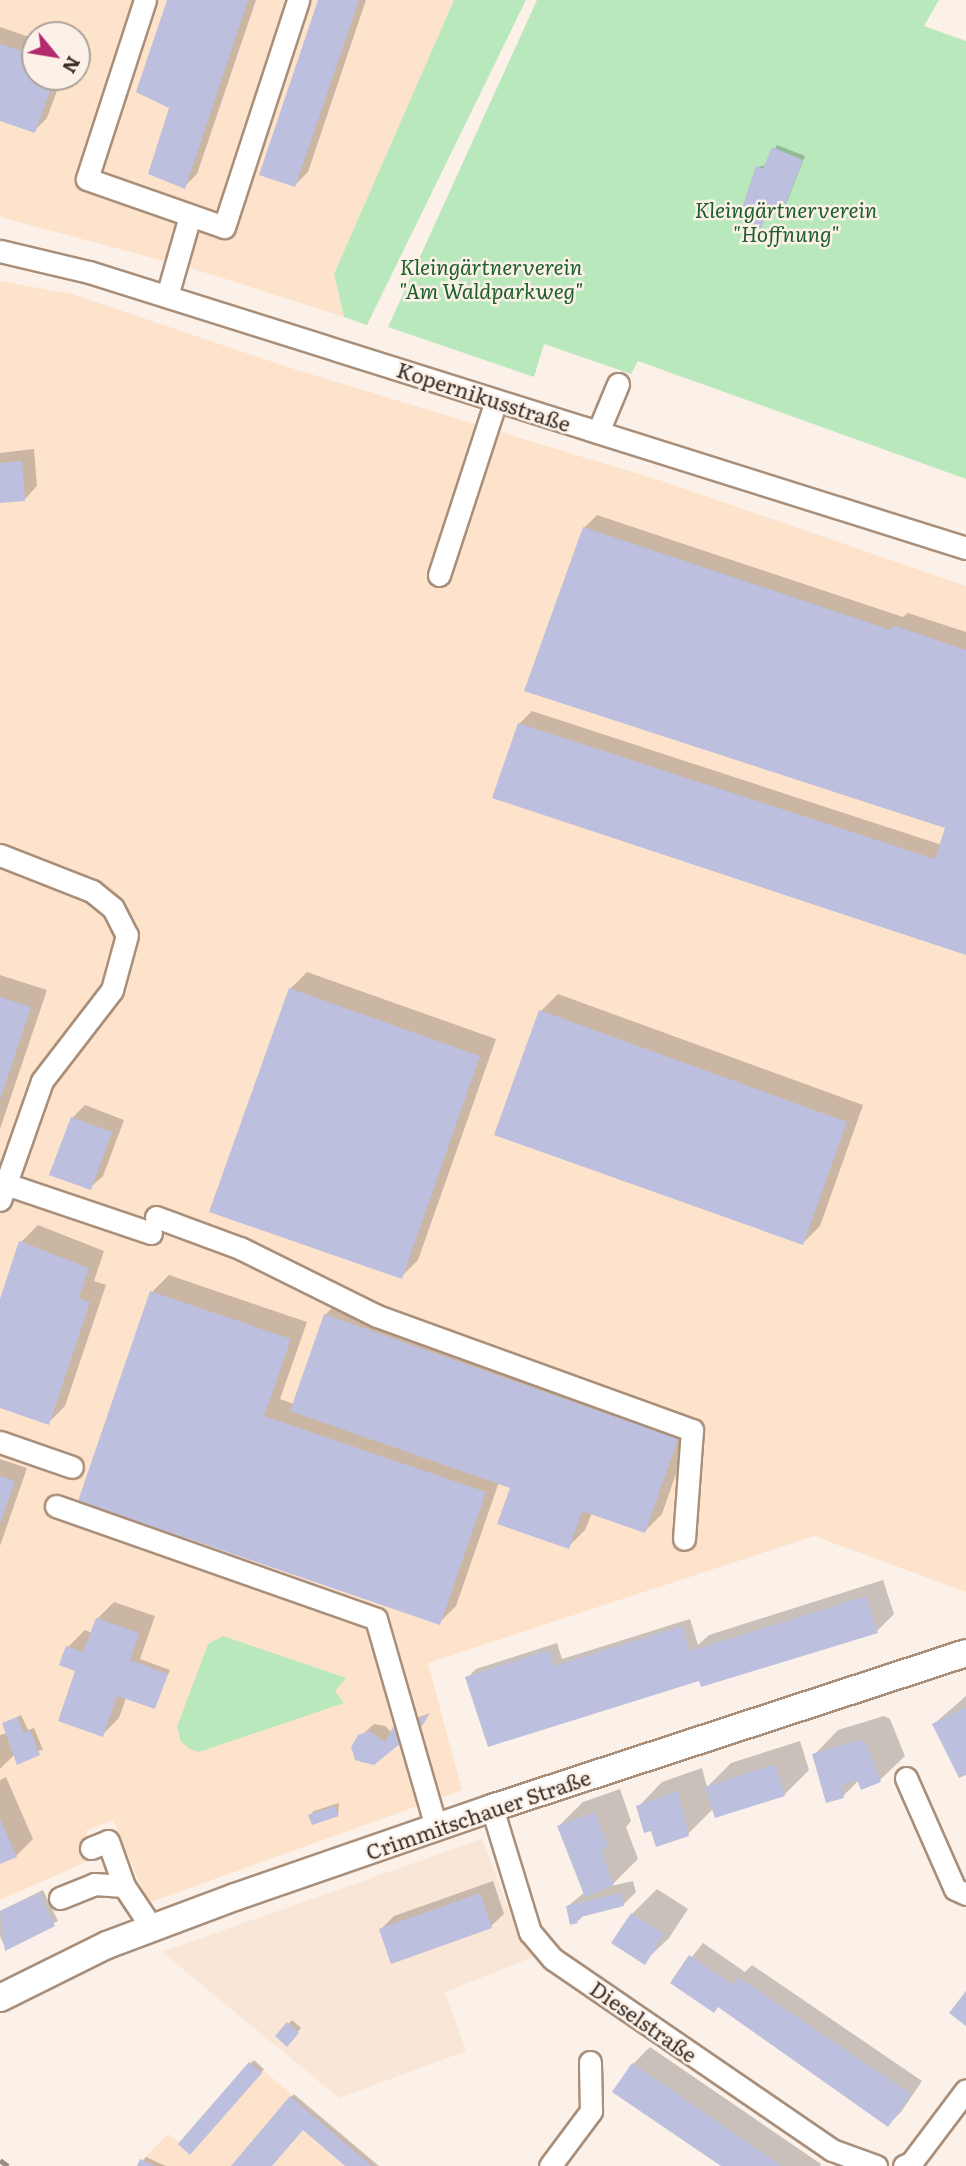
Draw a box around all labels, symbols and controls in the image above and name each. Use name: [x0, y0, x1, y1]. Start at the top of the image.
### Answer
north arrow: [21, 21, 91, 91]
text: N: [56, 52, 89, 79]
park label: Kleingärtnerverein "Hoffnung": [695, 196, 877, 246]
park label: Kleingärtnerverein "Am Waldparkweg": [399, 253, 583, 303]
street label: Kopernikusstraße: [394, 356, 574, 436]
street label: Crimmitschauer Straße: [362, 1764, 594, 1864]
street label: Dieselstraße: [586, 1975, 702, 2067]

